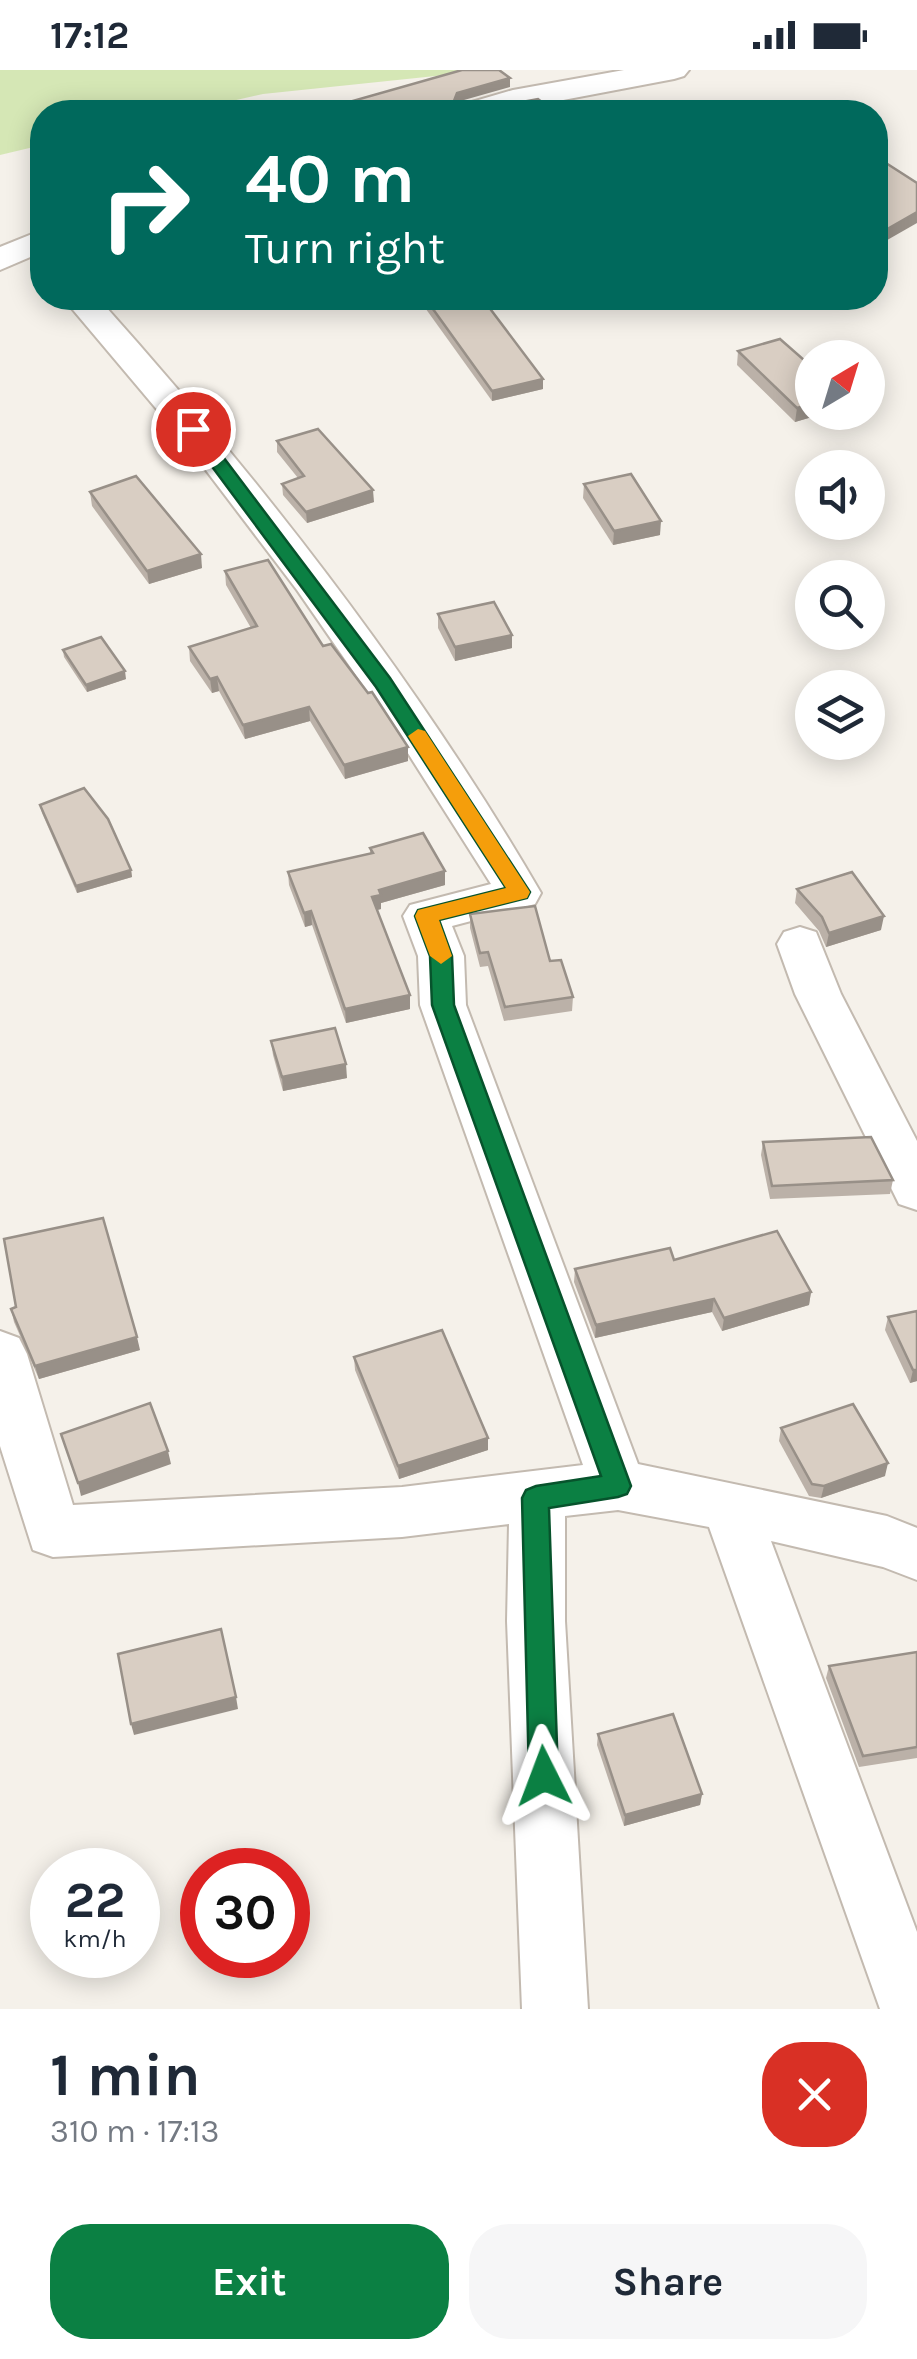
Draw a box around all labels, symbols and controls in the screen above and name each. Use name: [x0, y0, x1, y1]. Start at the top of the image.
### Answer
text: 17:12: [50, 13, 129, 58]
text: 40 m: [245, 138, 415, 220]
icon: right: [80, 140, 210, 270]
text: Turn right: [245, 222, 445, 274]
north arrow: [795, 340, 885, 430]
map controls: [795, 340, 885, 760]
pin: [151, 387, 236, 472]
icon: arrive: [166, 402, 221, 457]
button: sound: [795, 450, 885, 540]
button: search: [795, 560, 885, 650]
button: layers: [795, 670, 885, 760]
position arrow: [492, 1724, 596, 1828]
speed limit sign: 30: [180, 1848, 310, 1978]
text: 22: [65, 1871, 125, 1930]
text: km/h: [63, 1924, 127, 1953]
text: 1 min: [50, 2040, 201, 2110]
button: close: [762, 2042, 867, 2147]
text: 310 m · 17:13: [50, 2113, 219, 2150]
button: Exit: [50, 2224, 449, 2339]
button: Share: [469, 2224, 867, 2339]

